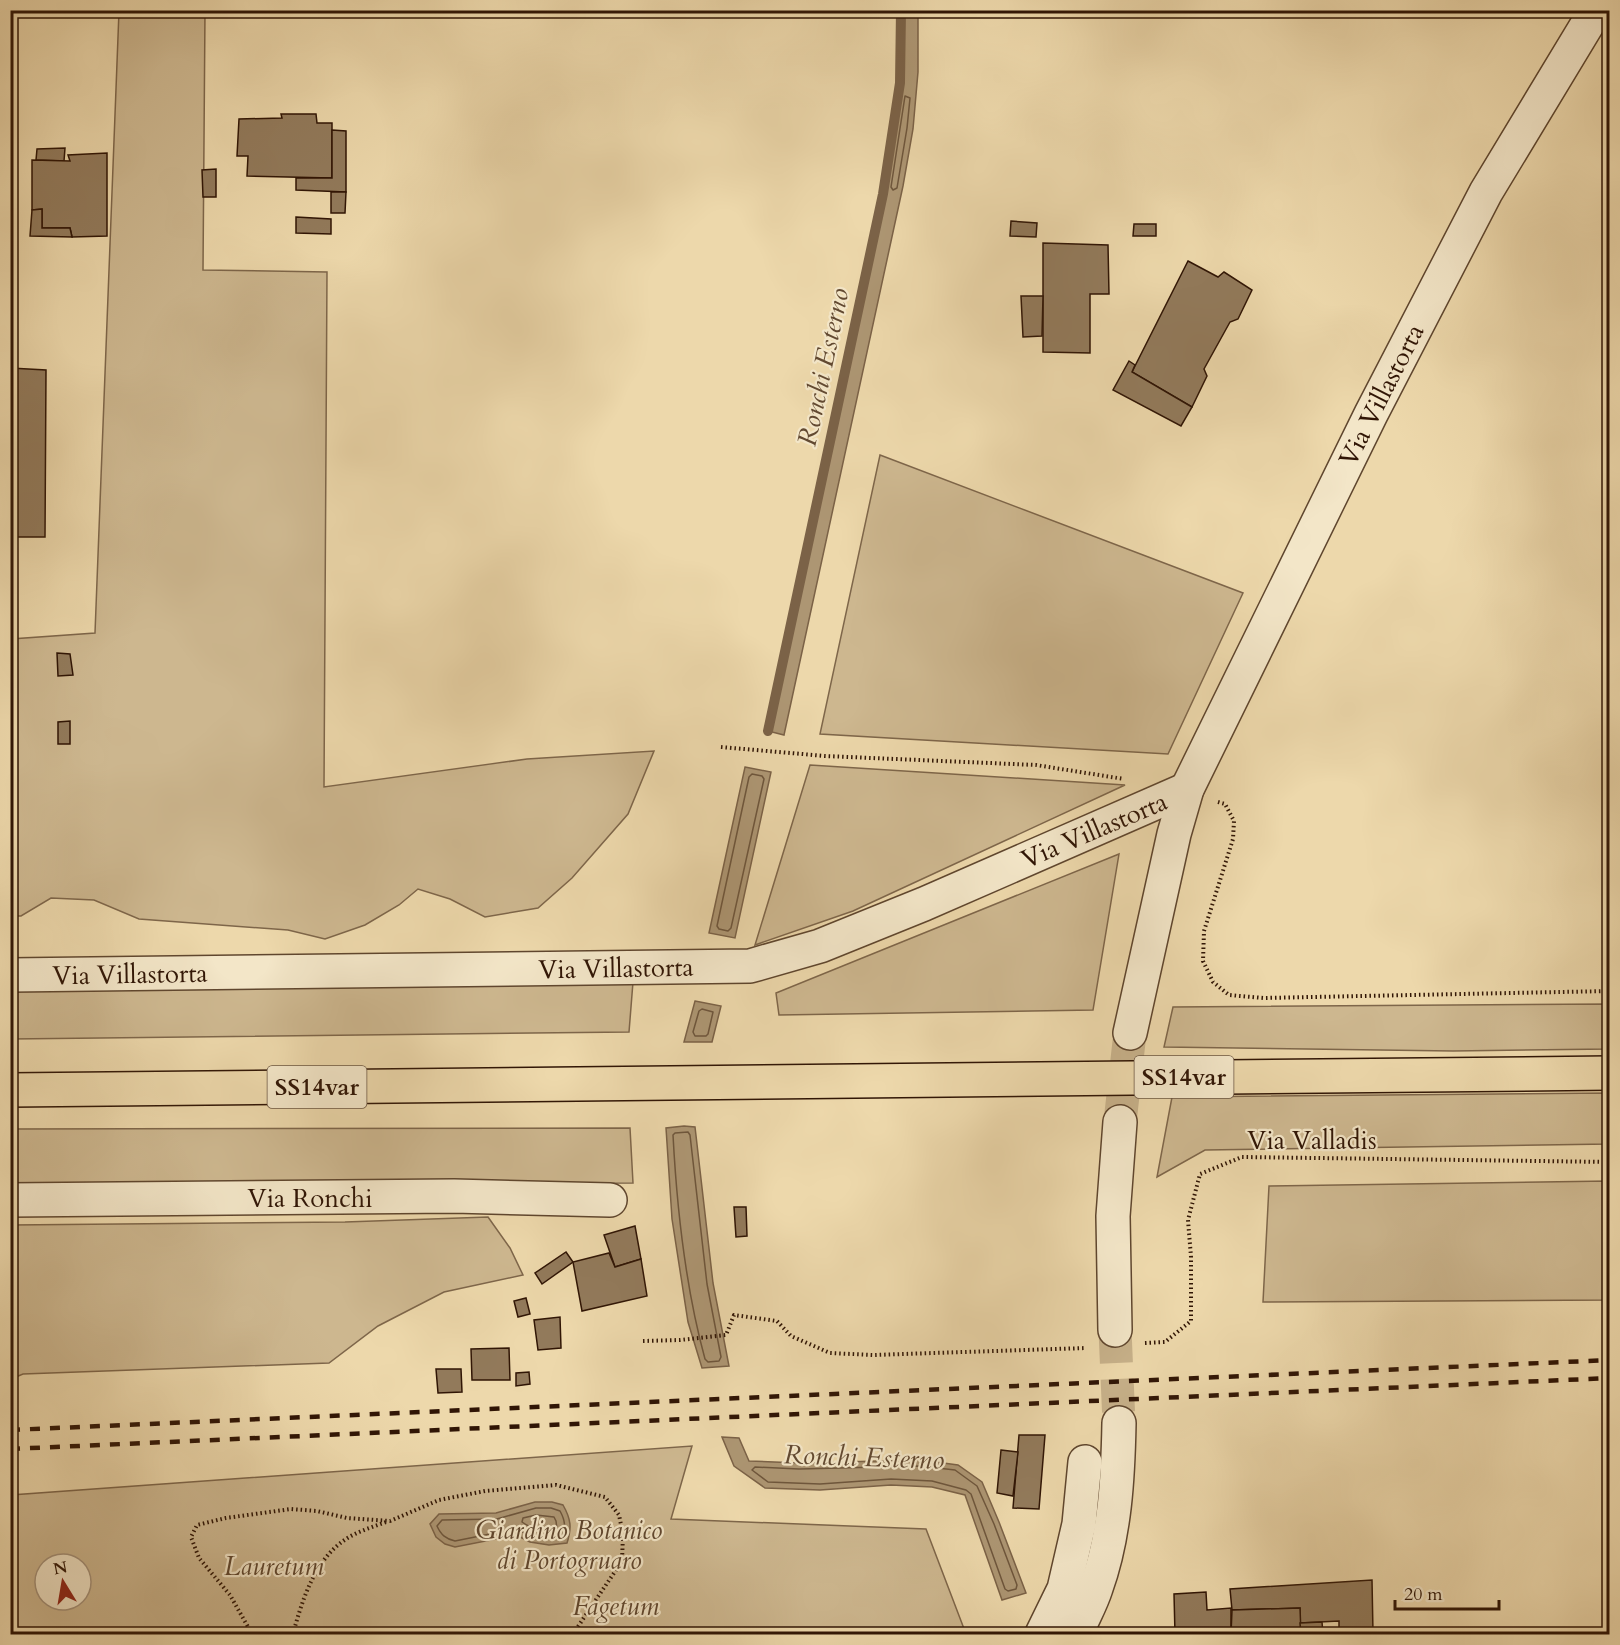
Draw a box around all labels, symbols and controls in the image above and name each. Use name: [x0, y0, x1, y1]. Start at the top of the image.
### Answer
water label: Ronchi Esterno: [789, 284, 858, 450]
street label: Via Villastorta: [1331, 318, 1432, 472]
street label: Via Villastorta: [1016, 784, 1173, 877]
street label: Via Villastorta: [538, 950, 694, 987]
street label: Via Villastorta: [52, 956, 208, 993]
road number: SS14var: [1134, 1056, 1234, 1098]
road number: SS14var: [268, 1066, 366, 1108]
street label: Via Valladis: [1247, 1123, 1377, 1158]
street label: Via Ronchi: [248, 1181, 372, 1216]
water label: Ronchi Esterno: [783, 1436, 945, 1479]
park label: Giardino Botanico di Portogruaro: [476, 1513, 662, 1578]
park label: Lauretum: [224, 1549, 324, 1584]
north arrow: [33, 1552, 93, 1612]
text: N: [51, 1556, 69, 1580]
scale bar: [1395, 1573, 1498, 1611]
text: 20 m: [1404, 1582, 1443, 1607]
park label: Fagetum: [573, 1589, 660, 1624]

